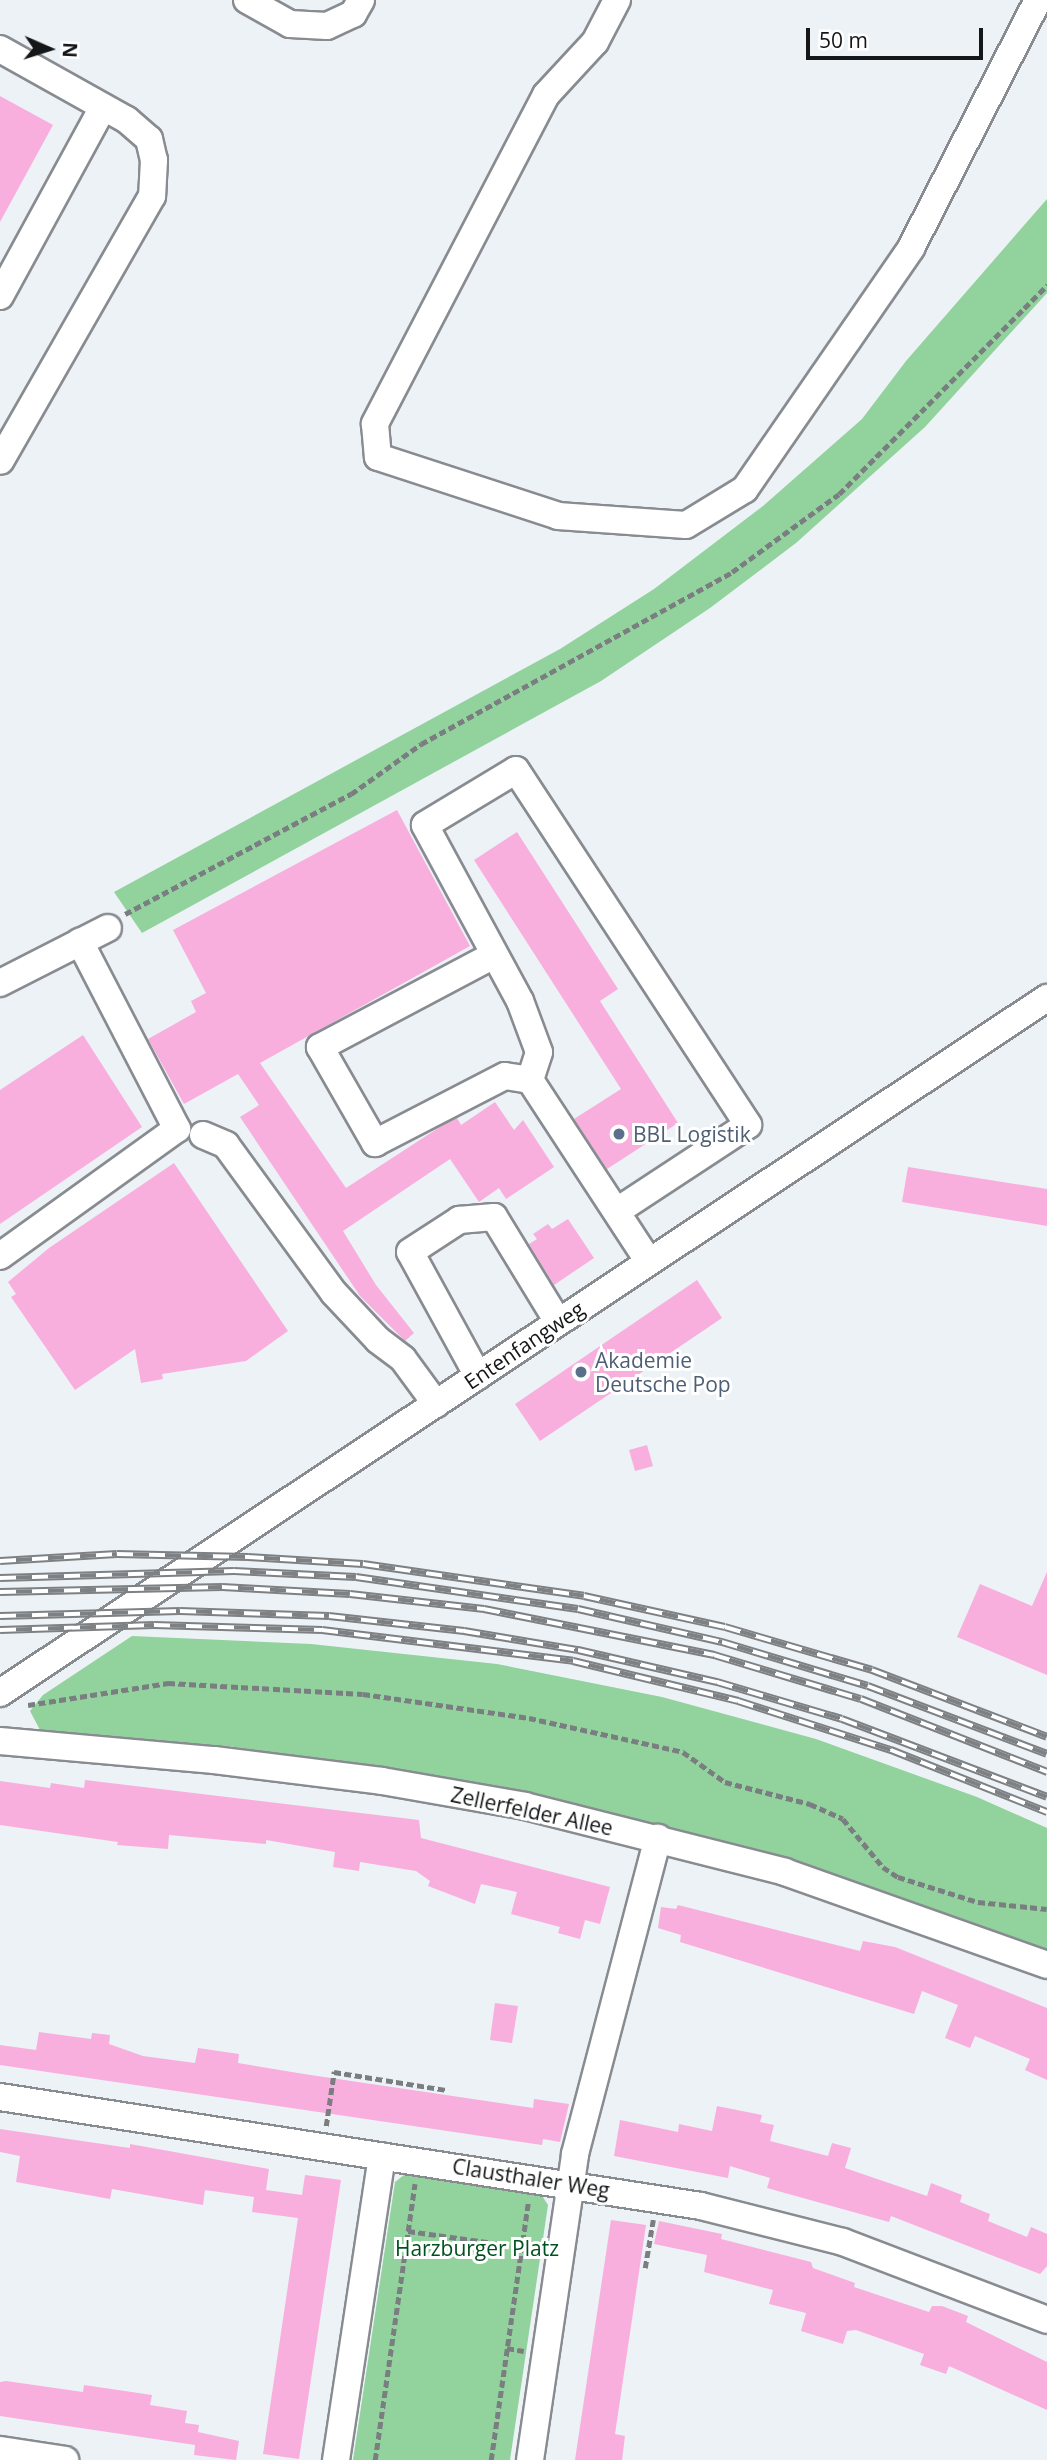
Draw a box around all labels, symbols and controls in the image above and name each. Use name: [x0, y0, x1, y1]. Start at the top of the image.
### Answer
north arrow: [14, 14, 84, 84]
scale bar: [809, 14, 986, 58]
text: 50 m: [819, 26, 868, 54]
text: N: [57, 42, 83, 58]
place label: BBL Logistik: [633, 1121, 751, 1147]
marker: BBL Logistik: [611, 1126, 627, 1142]
street label: Entenfangweg: [459, 1296, 589, 1394]
place label: Akademie Deutsche Pop: [595, 1347, 731, 1397]
marker: Akademie Deutsche Pop: [573, 1364, 589, 1380]
street label: Zellerfelder Allee: [449, 1782, 615, 1840]
street label: Clausthaler Weg: [451, 2153, 611, 2203]
park label: Harzburger Platz: [395, 2235, 559, 2261]

